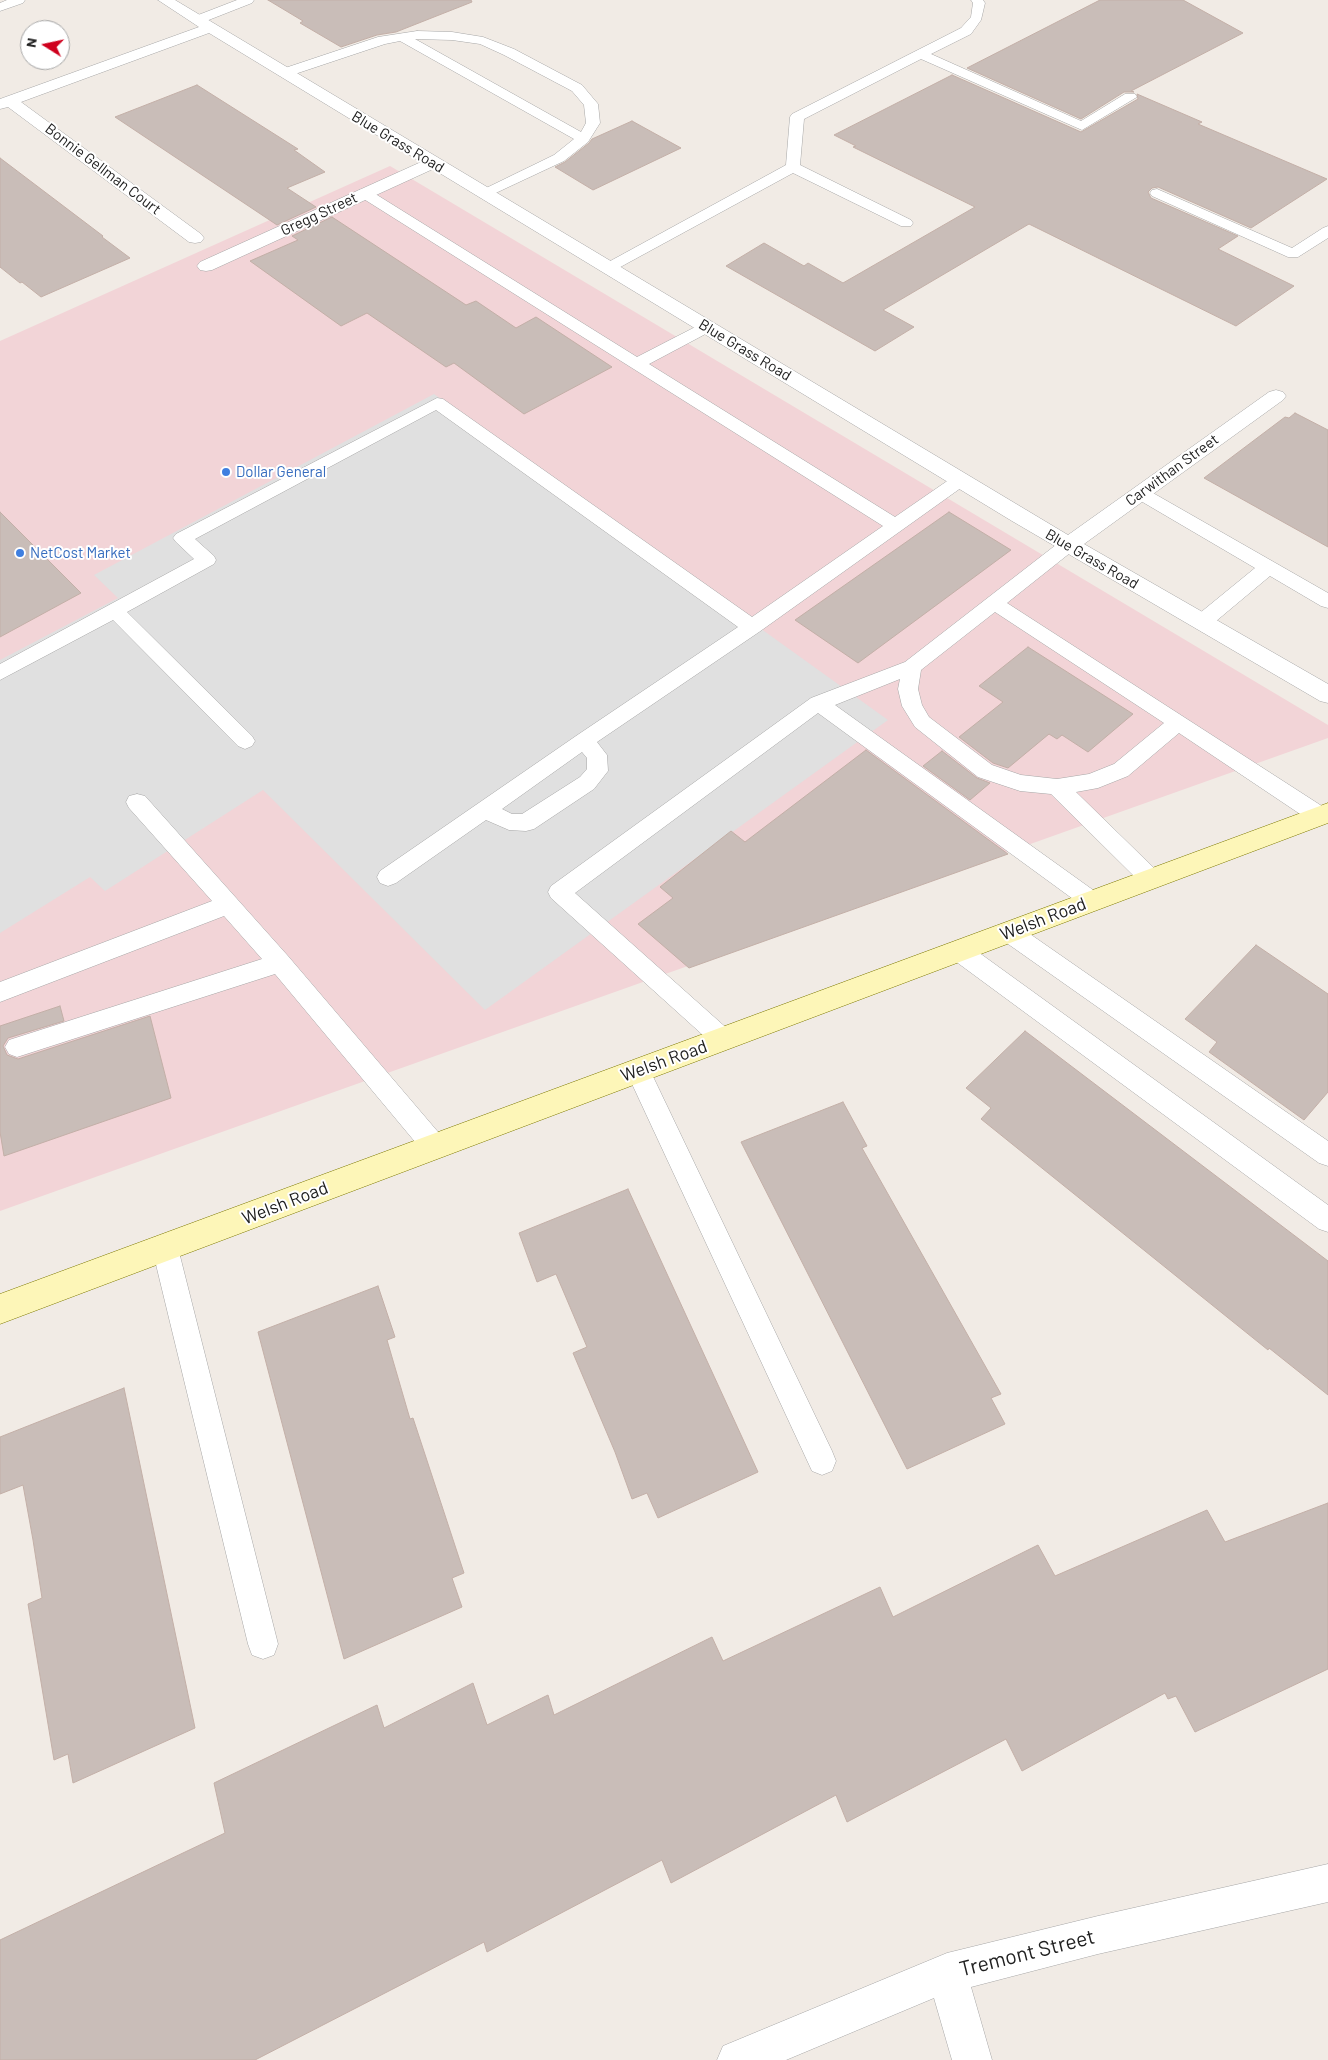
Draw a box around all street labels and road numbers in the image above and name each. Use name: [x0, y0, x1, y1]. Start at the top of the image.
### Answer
street label: Blue Grass Road: [349, 107, 447, 177]
street label: Bonnie Gellman Court: [42, 120, 164, 218]
street label: Gregg Street: [278, 188, 360, 240]
street label: Blue Grass Road: [696, 315, 794, 385]
street label: Carwithan Street: [1122, 430, 1222, 510]
street label: Blue Grass Road: [1042, 525, 1142, 593]
street label: Welsh Road: [997, 893, 1089, 945]
street label: Welsh Road: [618, 1035, 710, 1087]
street label: Welsh Road: [239, 1177, 331, 1229]
street label: Tremont Street: [957, 1924, 1097, 1982]

